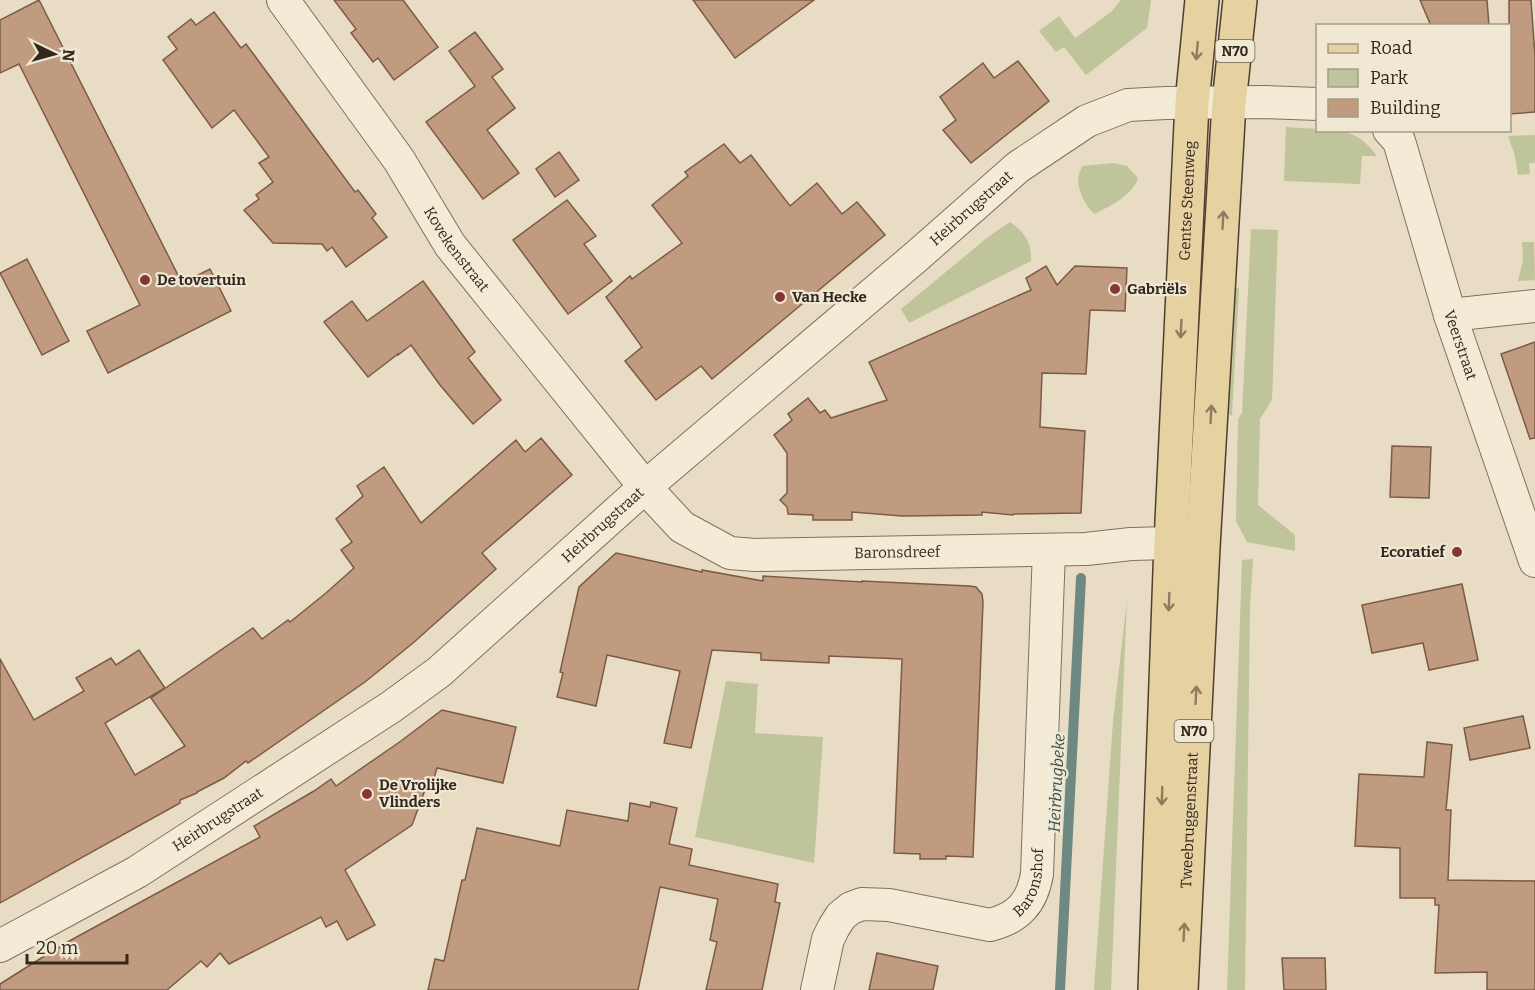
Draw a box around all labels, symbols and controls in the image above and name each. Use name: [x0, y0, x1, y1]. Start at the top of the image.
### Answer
north arrow: [24, 24, 84, 84]
legend: [1316, 24, 1511, 132]
text: Road: [1370, 37, 1413, 59]
road number: N70: [1216, 40, 1254, 62]
one-way arrow: [1191, 41, 1202, 61]
text: N: [58, 48, 78, 62]
text: Park: [1370, 67, 1409, 89]
text: Building: [1370, 97, 1441, 119]
street label: Gentse Steenweg: [1175, 140, 1199, 261]
street label: Heirbrugstraat: [926, 167, 1017, 249]
street label: Kovekenstraat: [420, 203, 493, 296]
one-way arrow: [1217, 210, 1228, 230]
place label: De tovertuin: [157, 271, 246, 289]
marker: De tovertuin: [138, 273, 152, 287]
place label: Gabriëls: [1127, 280, 1187, 298]
marker: Gabriëls: [1108, 282, 1122, 296]
place label: Van Hecke: [792, 288, 867, 306]
marker: Van Hecke: [773, 290, 787, 304]
street label: Veerstraat: [1440, 308, 1481, 383]
one-way arrow: [1176, 318, 1187, 338]
one-way arrow: [1206, 405, 1217, 425]
street label: Heirbrugstraat: [558, 483, 648, 567]
street label: Baronsdreef: [854, 543, 942, 562]
place label: Ecoratief: [1380, 543, 1446, 561]
marker: Ecoratief: [1450, 545, 1464, 559]
one-way arrow: [1164, 591, 1175, 611]
one-way arrow: [1190, 685, 1201, 705]
road number: N70: [1174, 720, 1214, 742]
water label: Heirbrugbeke: [1044, 733, 1069, 833]
street label: Tweebruggenstraat: [1177, 751, 1202, 889]
place label: De Vrolijke Vlinders: [379, 776, 457, 811]
street label: Heirbrugstraat: [169, 783, 267, 855]
one-way arrow: [1156, 786, 1168, 806]
marker: De Vrolijke Vlinders: [360, 787, 374, 801]
street label: Baronshof: [1009, 846, 1047, 921]
one-way arrow: [1178, 922, 1189, 942]
scale bar: [27, 927, 128, 965]
text: 20 m: [36, 937, 78, 959]

